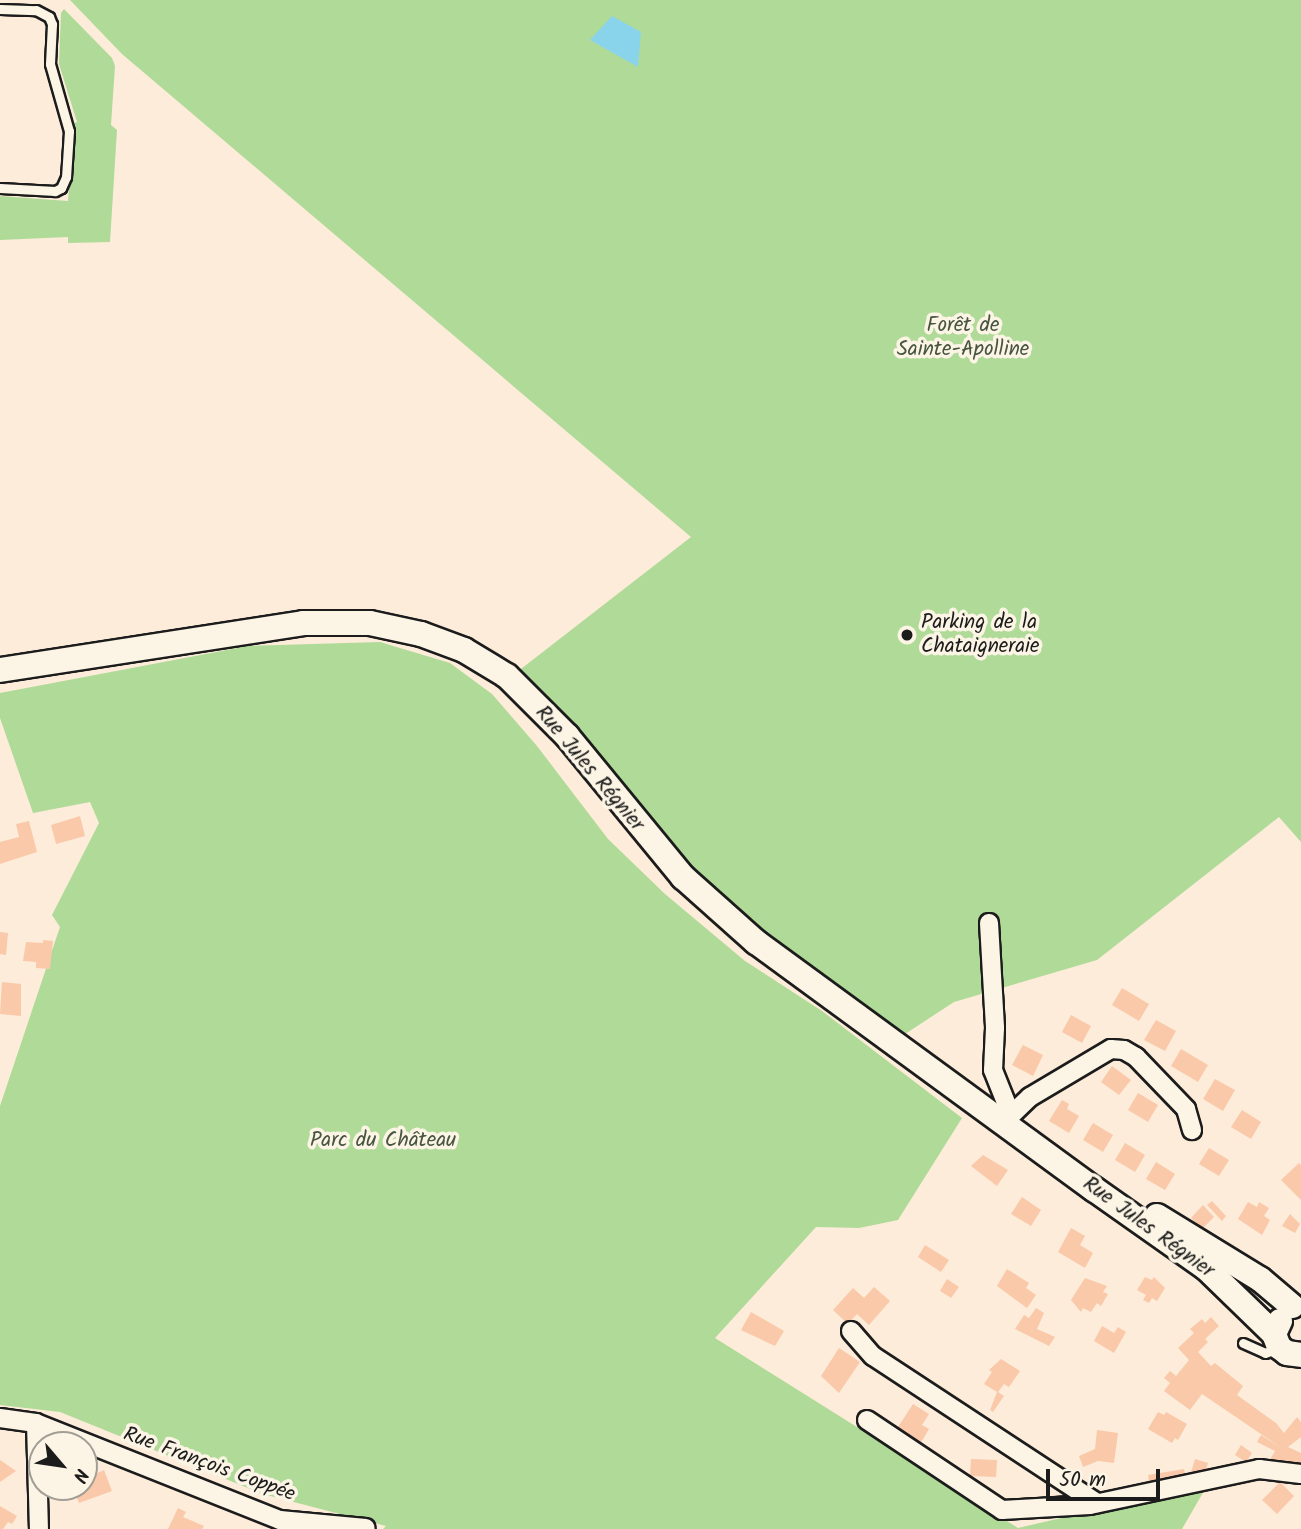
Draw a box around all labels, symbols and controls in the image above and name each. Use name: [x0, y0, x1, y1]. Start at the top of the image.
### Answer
park label: Forêt de Sainte-Apolline: [897, 313, 1029, 363]
place label: Parking de la Chataigneraie: [921, 610, 1040, 660]
marker: Parking de la Chataigneraie: [899, 627, 915, 643]
street label: Rue Jules Régnier: [529, 701, 649, 837]
park label: Parc du Château: [310, 1128, 456, 1154]
street label: Rue Jules Régnier: [1077, 1172, 1219, 1284]
street label: Rue François Coppée: [120, 1422, 298, 1508]
north arrow: [28, 1431, 98, 1501]
scale bar: [1049, 1456, 1163, 1500]
text: N: [64, 1463, 96, 1488]
text: 50 m: [1059, 1464, 1106, 1497]

